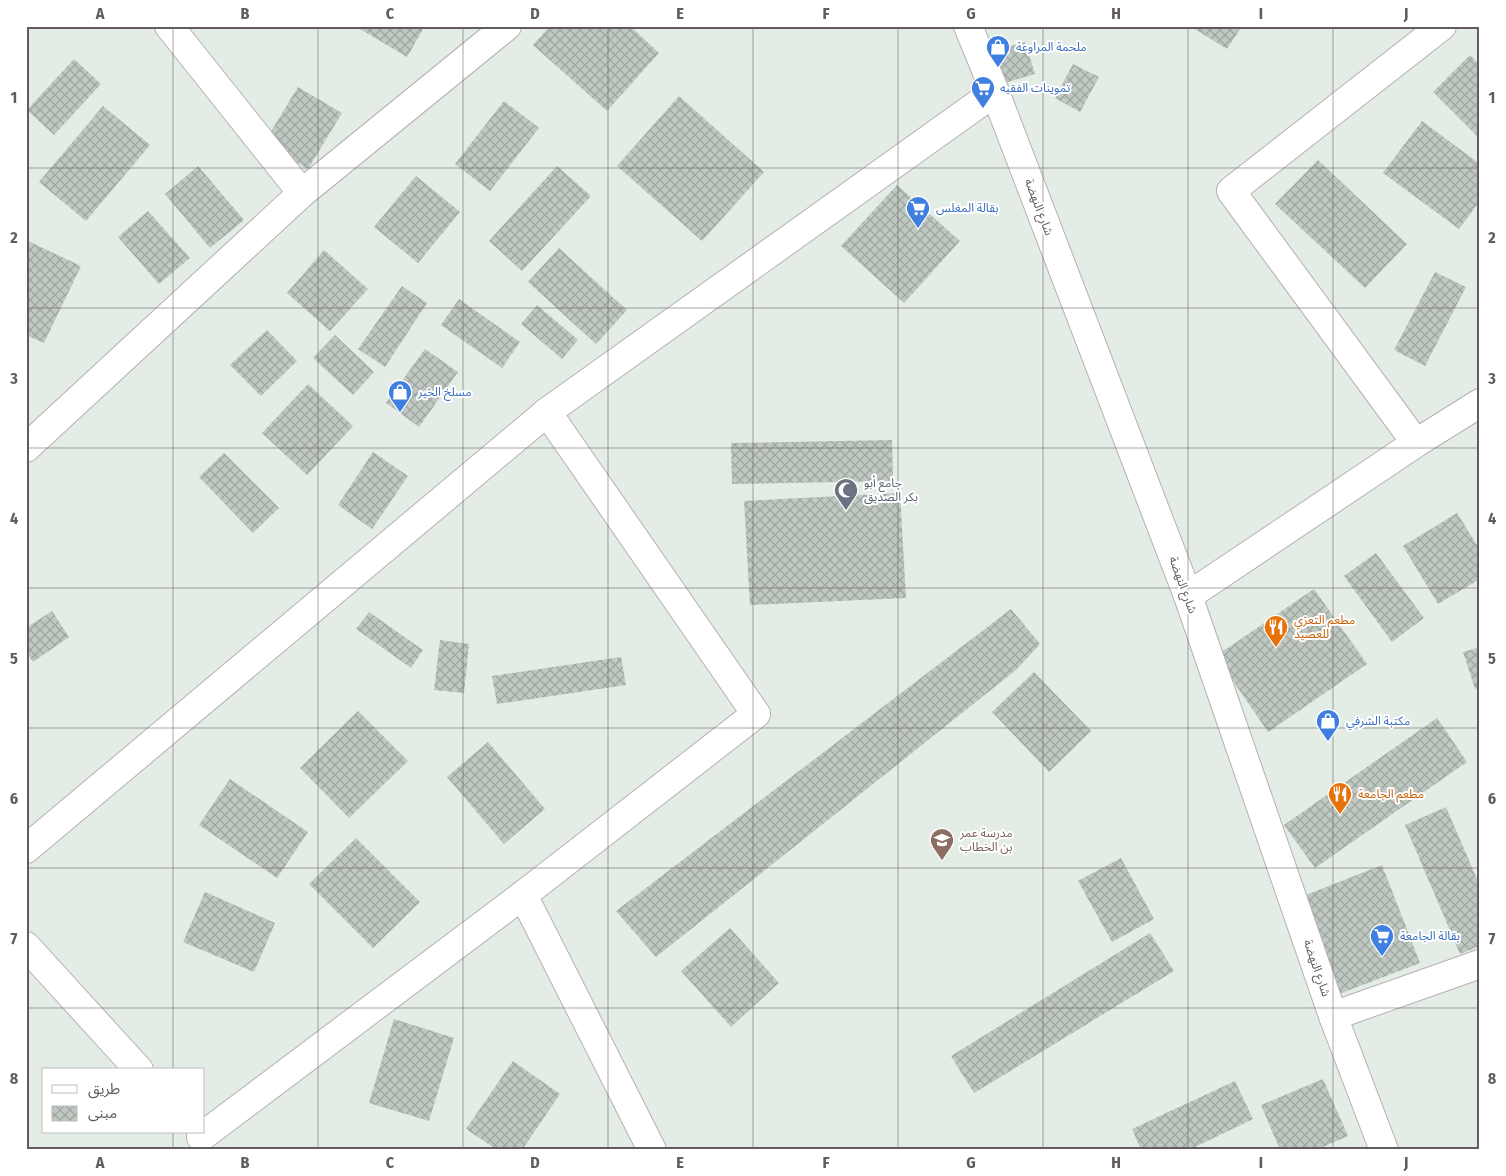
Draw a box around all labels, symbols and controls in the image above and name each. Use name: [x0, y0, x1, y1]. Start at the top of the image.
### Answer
text: A: [95, 4, 105, 23]
text: B: [241, 4, 250, 23]
text: C: [386, 4, 395, 23]
text: D: [530, 4, 540, 23]
text: E: [676, 4, 684, 23]
text: F: [822, 4, 830, 23]
text: G: [966, 4, 976, 23]
text: H: [1111, 4, 1121, 23]
text: I: [1259, 4, 1263, 23]
text: J: [1403, 4, 1408, 23]
shop icon: ملحمة المراوعة: [985, 34, 1011, 68]
place label: ملحمة المراوعة: [1016, 40, 1087, 54]
supermarket icon: تموينات الفقيه: [970, 75, 996, 109]
place label: تموينات الفقيه: [1000, 81, 1071, 95]
text: 1: [11, 88, 17, 107]
text: 1: [1489, 88, 1495, 107]
street label: شارع النهضة: [1020, 177, 1056, 238]
supermarket icon: بقالة المغلس: [905, 195, 931, 229]
place label: بقالة المغلس: [936, 201, 998, 215]
text: 2: [9, 228, 18, 247]
text: 2: [1487, 228, 1496, 247]
text: 3: [9, 369, 18, 388]
text: 3: [1487, 369, 1496, 388]
shop icon: مسلخ الخير: [387, 379, 413, 413]
place label: مسلخ الخير: [417, 385, 472, 401]
place label: جامع أبو بكر الصديق: [864, 475, 918, 505]
mosque icon: جامع أبو بكر الصديق: [833, 477, 859, 511]
text: 4: [10, 509, 18, 528]
text: 4: [1488, 509, 1496, 528]
street label: شارع النهضة: [1164, 555, 1200, 616]
place label: مطعم التعزي للعصيد: [1294, 613, 1355, 641]
restaurant icon: مطعم التعزي للعصيد: [1263, 614, 1289, 648]
text: 5: [10, 649, 18, 668]
text: 5: [1488, 649, 1496, 668]
shop icon: مكتبة الشرفي: [1315, 708, 1341, 742]
place label: مكتبة الشرفي: [1346, 714, 1410, 731]
restaurant icon: مطعم الجامعة: [1327, 781, 1353, 815]
place label: مطعم الجامعة: [1358, 787, 1424, 803]
text: 6: [10, 789, 18, 808]
text: 6: [1488, 789, 1496, 808]
place label: مدرسة عمر بن الخطاب: [959, 826, 1013, 854]
school or university icon: مدرسة عمر بن الخطاب: [929, 827, 955, 861]
supermarket icon: بقالة الجامعة: [1369, 923, 1395, 957]
text: 7: [11, 929, 18, 948]
place label: بقالة الجامعة: [1400, 929, 1460, 943]
text: 7: [1489, 929, 1496, 948]
street label: شارع النهضة: [1299, 938, 1333, 999]
legend: [42, 1068, 205, 1134]
text: 8: [10, 1069, 19, 1088]
text: 8: [1488, 1069, 1497, 1088]
text: طريق: [88, 1080, 120, 1099]
text: مبنى: [88, 1104, 117, 1122]
text: A: [95, 1153, 105, 1172]
text: B: [241, 1153, 250, 1172]
text: C: [386, 1153, 395, 1172]
text: D: [530, 1153, 540, 1172]
text: E: [676, 1153, 684, 1172]
text: F: [822, 1153, 830, 1172]
text: G: [966, 1153, 976, 1172]
text: H: [1111, 1153, 1121, 1172]
text: I: [1259, 1153, 1263, 1172]
text: J: [1403, 1153, 1408, 1172]

